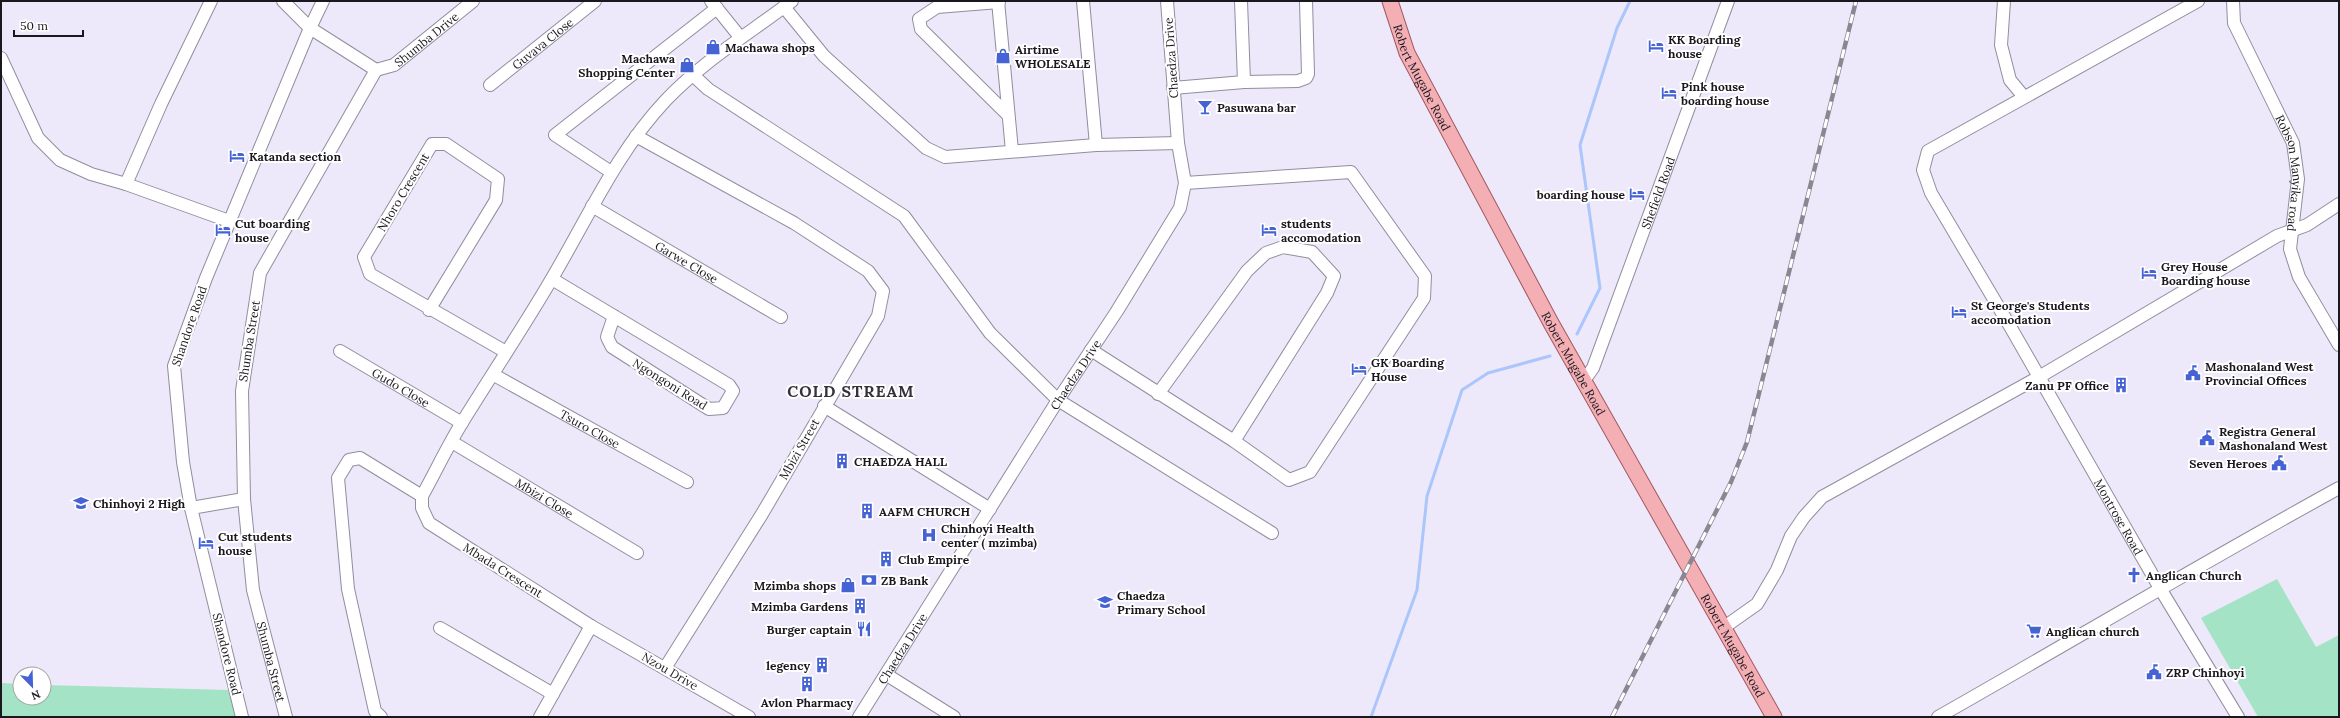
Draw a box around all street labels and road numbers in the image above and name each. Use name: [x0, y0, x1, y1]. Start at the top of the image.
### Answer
street label: Shumba Drive: [391, 8, 462, 69]
street label: Guvava Close: [509, 14, 576, 72]
street label: Chaedza Drive: [1161, 17, 1181, 99]
street label: Robert Mugabe Road: [1391, 22, 1454, 133]
street label: Robson Manyika road: [2273, 112, 2306, 232]
street label: Nhoro Crescent: [374, 150, 432, 234]
street label: Shefield Road: [1637, 154, 1678, 231]
street label: Garwe Close: [653, 237, 721, 286]
street label: Shandore Road: [168, 284, 210, 368]
street label: Shumba Street: [235, 299, 263, 383]
street label: Robert Mugabe Road: [1539, 309, 1609, 418]
street label: Chaedza Drive: [1046, 336, 1104, 412]
street label: Ngongoni Road: [630, 355, 710, 413]
street label: Gudo Close: [370, 364, 433, 410]
street label: Tsuro Close: [558, 406, 623, 451]
street label: Mbizi Street: [775, 415, 823, 482]
street label: Mbizi Close: [513, 474, 577, 521]
street label: Montrose Road: [2091, 476, 2147, 557]
street label: Mbada Crescent: [460, 540, 546, 601]
street label: Robert Mugabe Road: [1698, 591, 1769, 700]
street label: Chaedza Drive: [874, 610, 930, 687]
street label: Shandore Road: [210, 611, 244, 697]
street label: Shumba Street: [254, 620, 289, 704]
street label: Nzou Drive: [639, 649, 701, 693]

